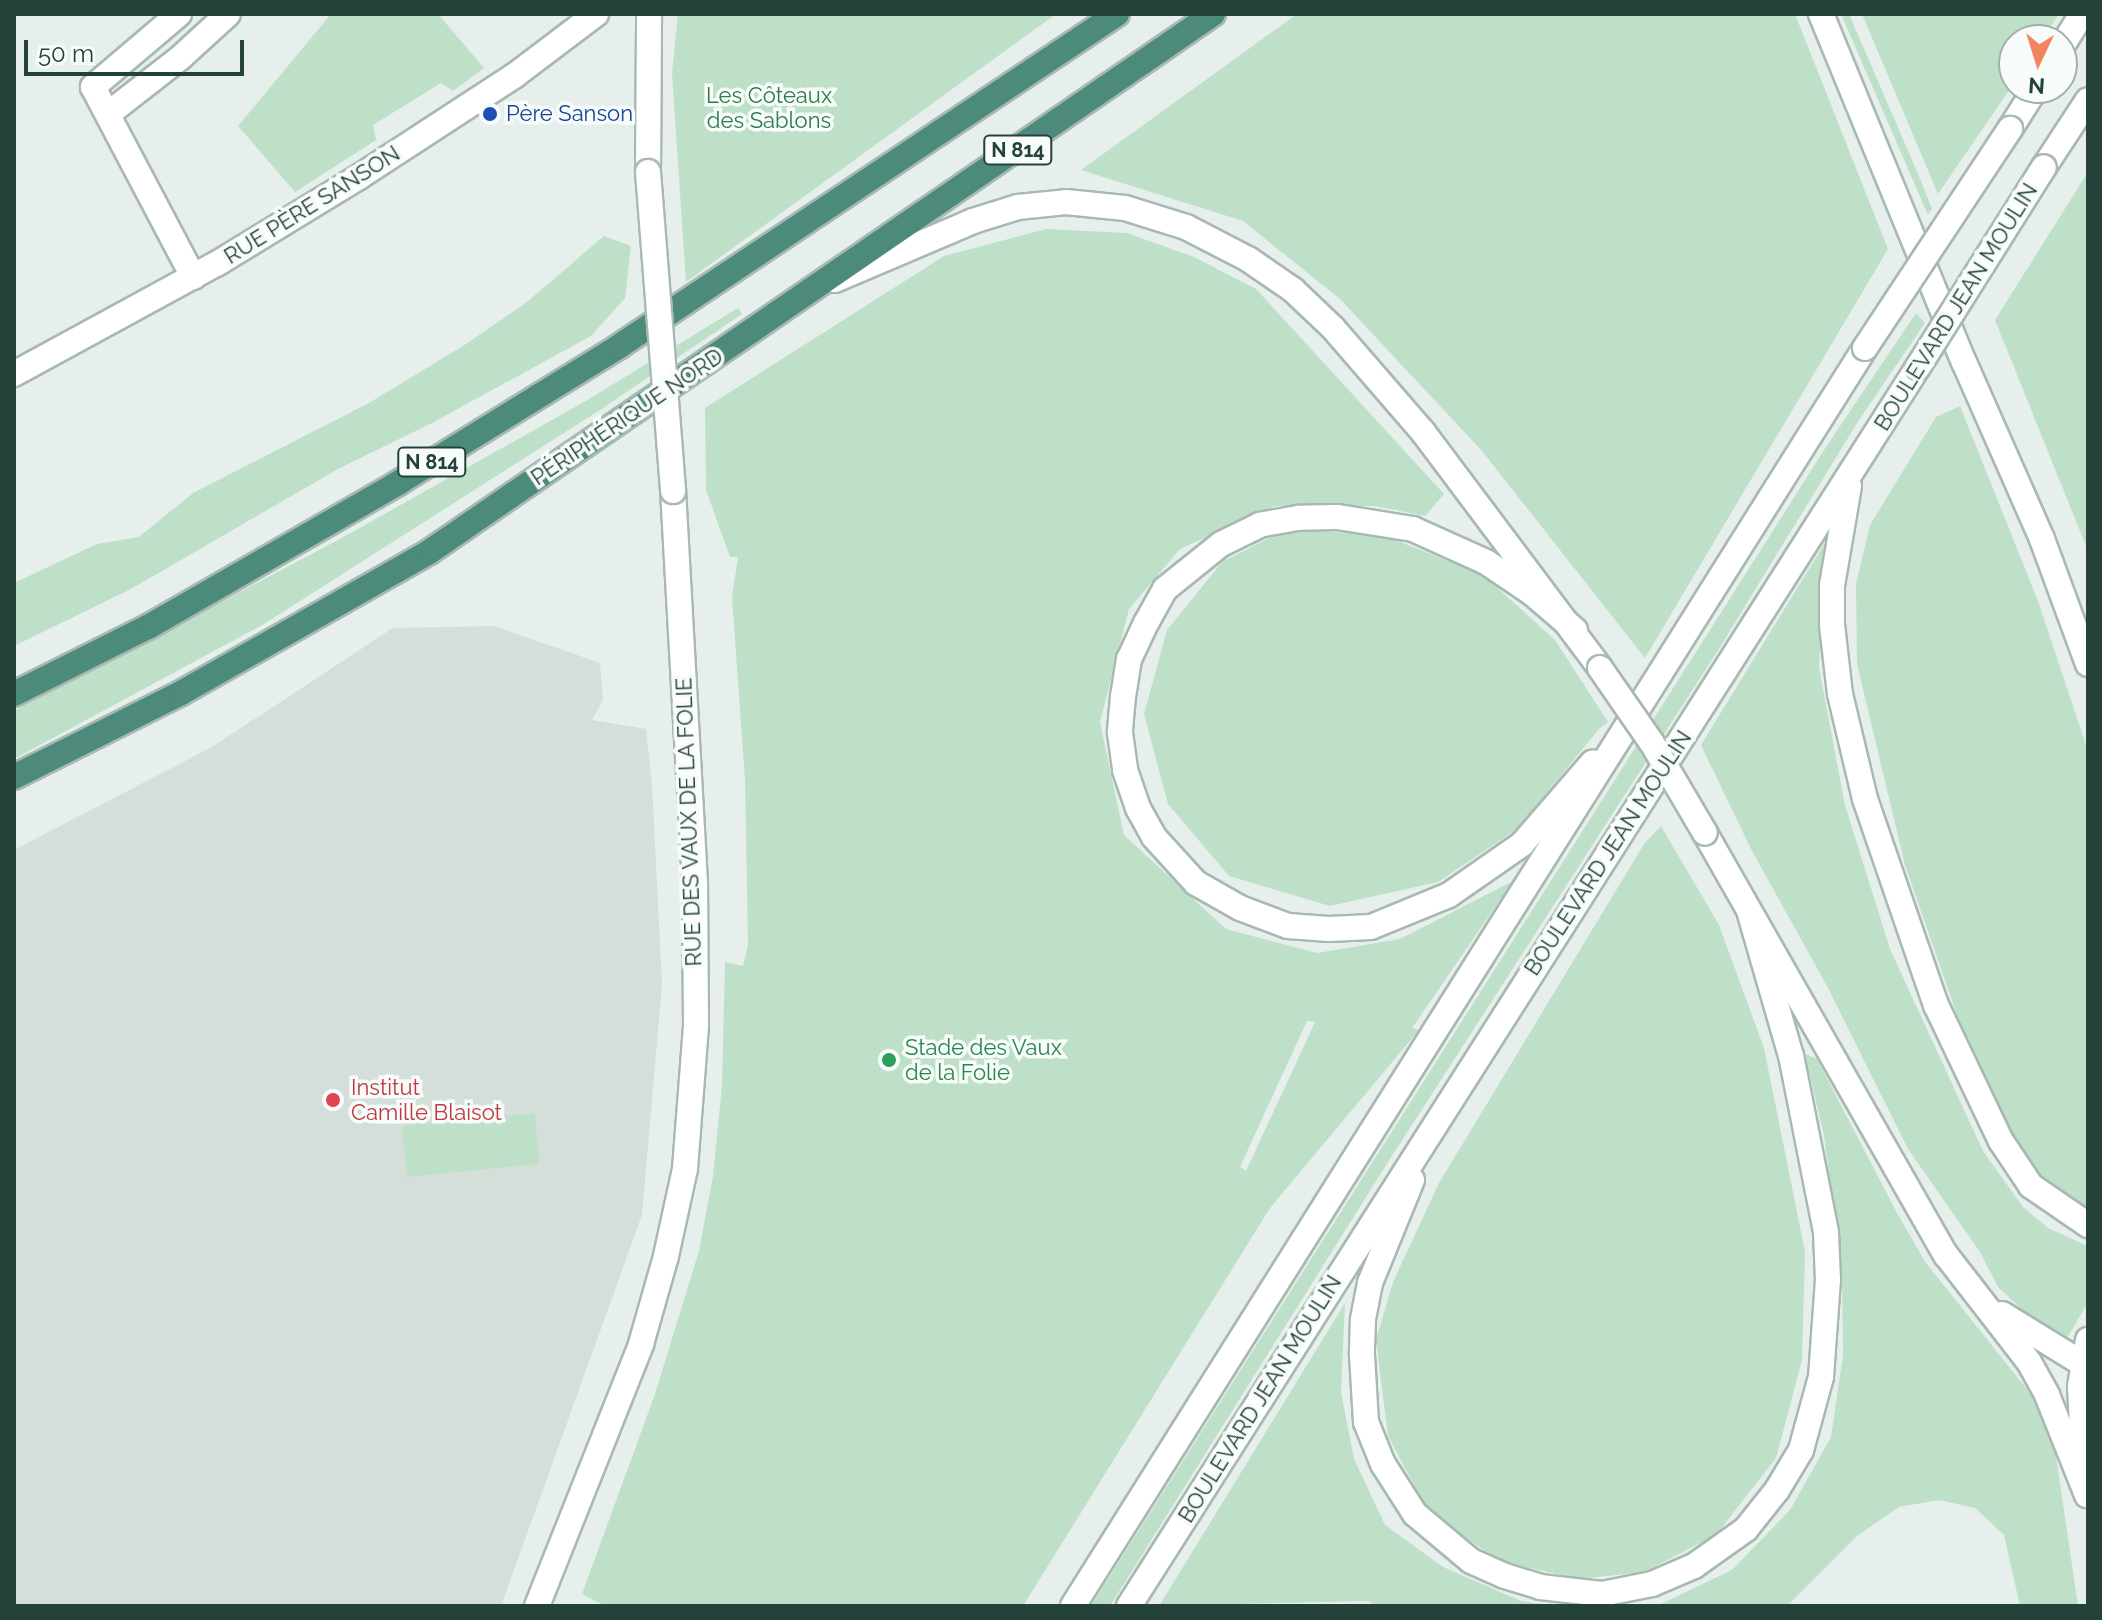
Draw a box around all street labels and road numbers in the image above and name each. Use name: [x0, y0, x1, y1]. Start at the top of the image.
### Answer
road number: N 814: [982, 134, 1054, 166]
street label: RUE PÈRE SANSON: [219, 140, 405, 270]
street label: BOULEVARD JEAN MOULIN: [1869, 178, 2043, 436]
street label: PÉRIPHÉRIQUE NORD: [526, 343, 728, 491]
road number: N 814: [396, 446, 468, 478]
street label: RUE DES VAUX DE LA FOLIE: [671, 676, 707, 968]
street label: BOULEVARD JEAN MOULIN: [1519, 725, 1697, 981]
street label: BOULEVARD JEAN MOULIN: [1173, 1270, 1347, 1528]

